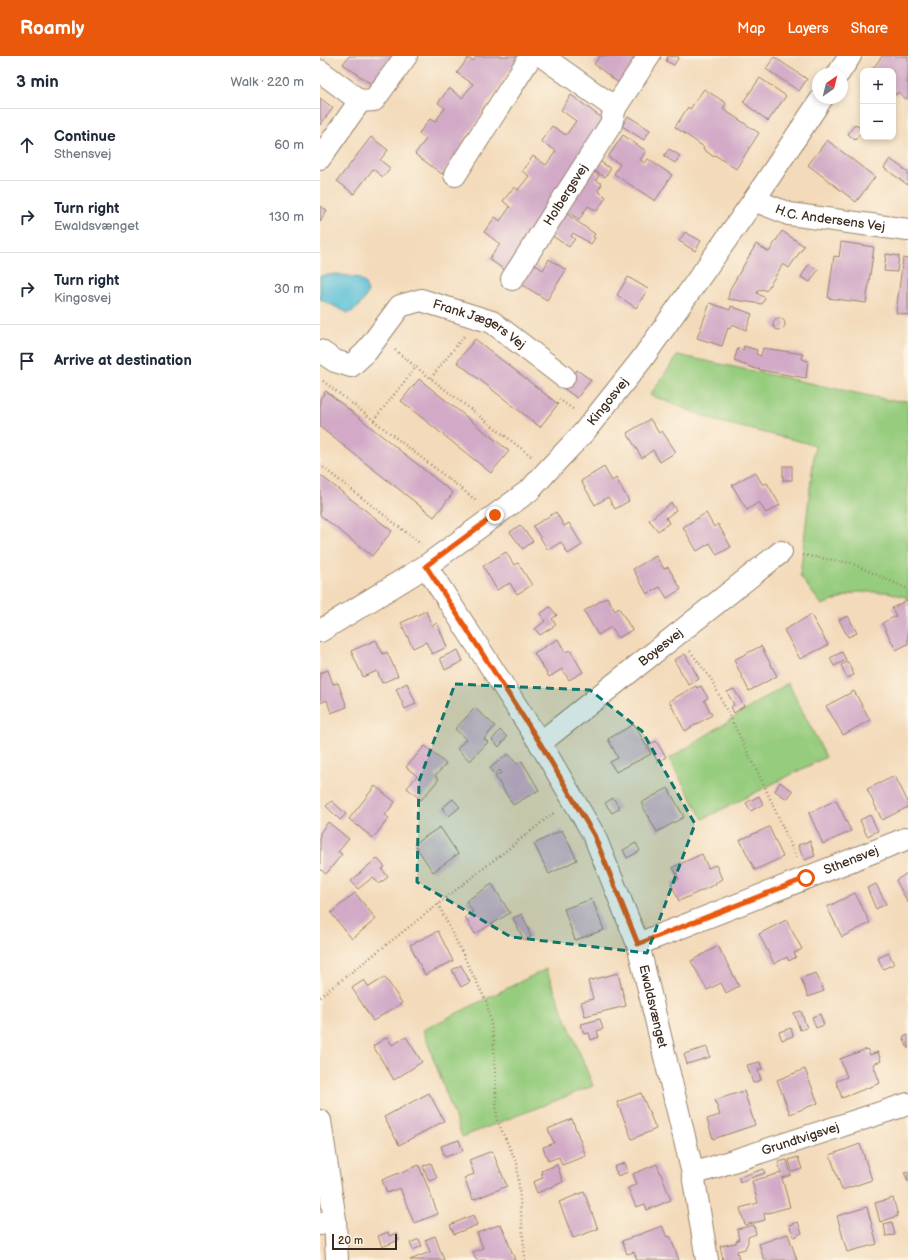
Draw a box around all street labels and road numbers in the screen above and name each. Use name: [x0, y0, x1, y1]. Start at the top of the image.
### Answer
street label: Holbergsvej: [540, 161, 591, 229]
street label: H.C. Andersens Vej: [773, 201, 886, 235]
street label: Frank Jægers Vej: [431, 296, 529, 353]
street label: Kingosvej: [584, 374, 632, 429]
street label: Boyesvej: [635, 625, 686, 670]
street label: Sthensvej: [821, 842, 881, 878]
street label: Ewaldsvænget: [635, 963, 671, 1050]
street label: Grundtvigsvej: [760, 1119, 841, 1159]

